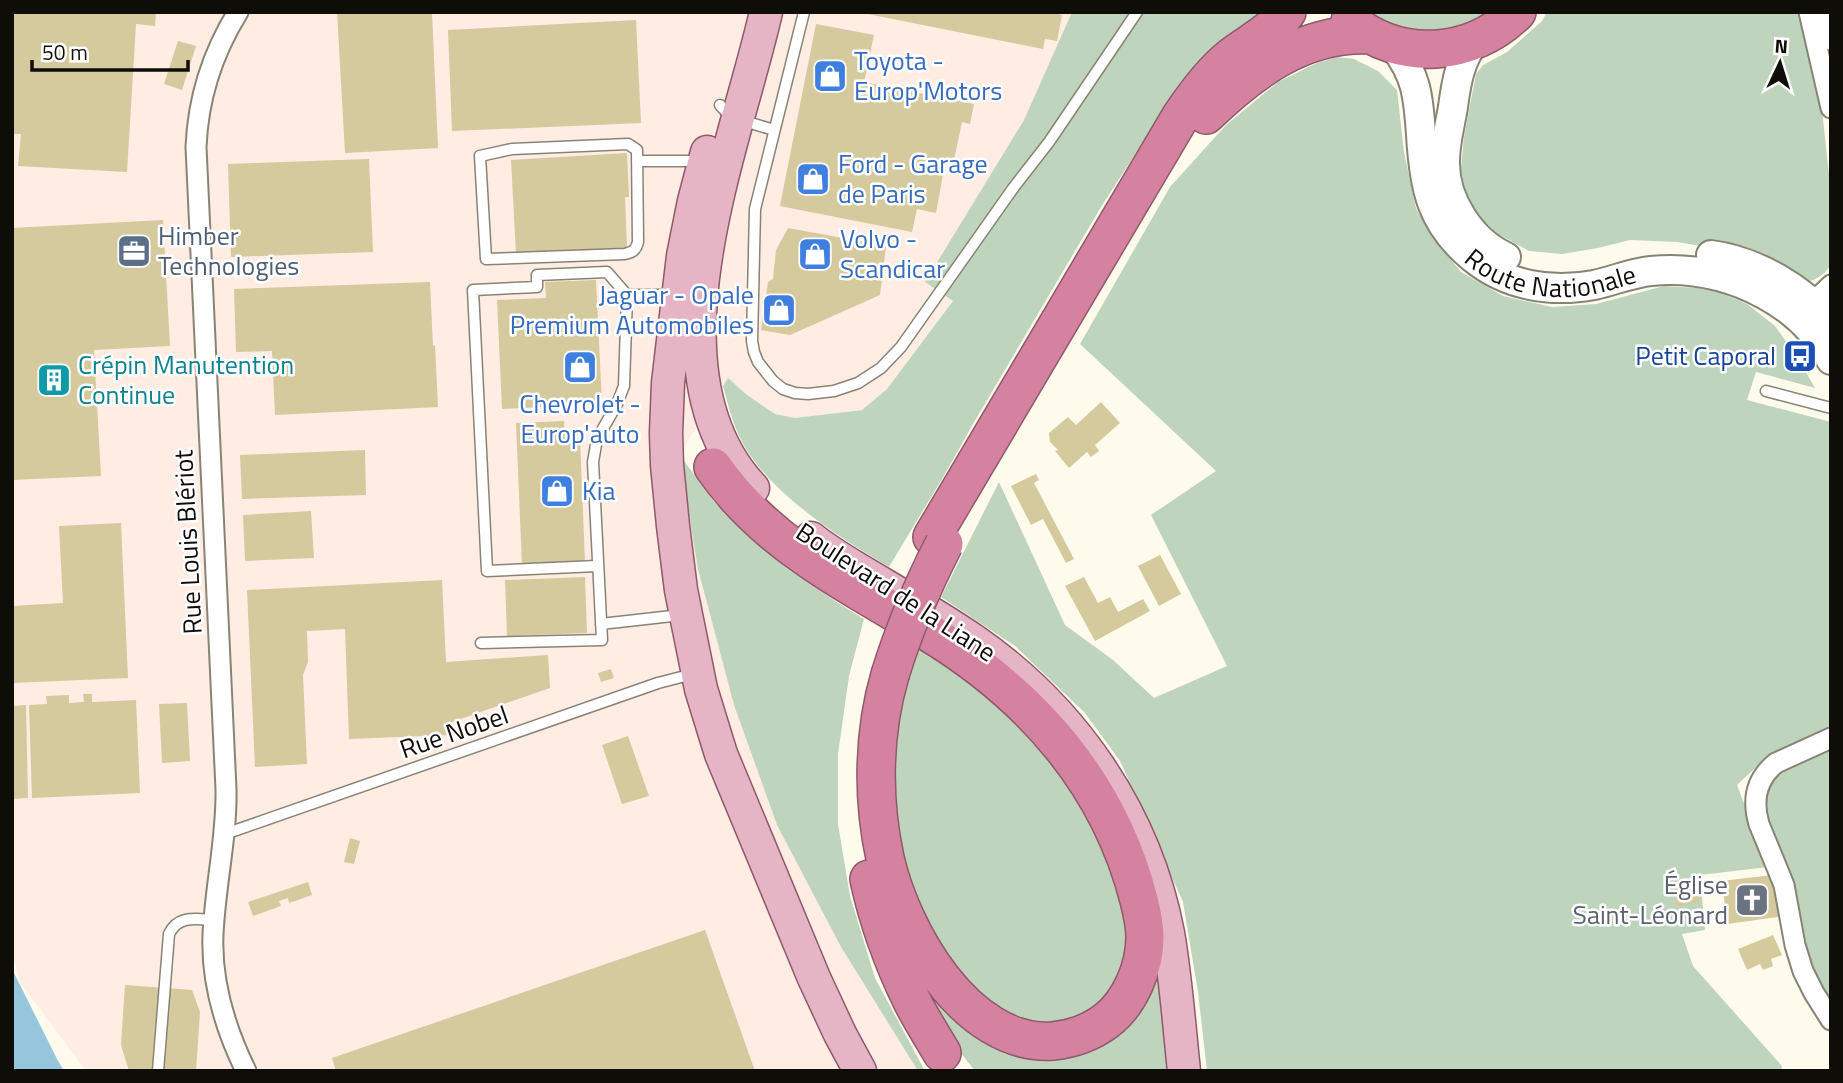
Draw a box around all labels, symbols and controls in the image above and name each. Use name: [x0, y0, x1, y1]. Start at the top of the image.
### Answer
scale bar: [32, 28, 187, 72]
north arrow: [1745, 28, 1815, 98]
text: N: [1774, 31, 1789, 60]
text: 50 m: [42, 36, 88, 68]
place label: Toyota - Europ'Motors: [854, 41, 1002, 110]
shop icon: Toyota - Europ'Motors: [811, 57, 849, 95]
place label: Ford - Garage de Paris: [838, 144, 988, 213]
shop icon: Ford - Garage de Paris: [794, 160, 832, 198]
place label: Himber Technologies: [158, 216, 299, 285]
place label: Volvo - Scandicar: [840, 219, 945, 288]
office icon: Himber Technologies: [115, 232, 153, 270]
shop icon: Volvo - Scandicar: [796, 235, 834, 273]
street label: Route Nationale: [1456, 239, 1640, 307]
place label: Jaguar - Opale Premium Automobiles: [510, 275, 754, 344]
shop icon: Jaguar - Opale Premium Automobiles: [760, 291, 798, 329]
place label: Petit Caporal: [1635, 336, 1776, 375]
bus stop icon: Petit Caporal: [1781, 337, 1819, 375]
place label: Crépin Manutention Continue: [78, 345, 294, 414]
shop icon: Chevrolet - Europ'auto: [561, 348, 599, 386]
building icon: Crépin Manutention Continue: [35, 361, 73, 399]
place label: Chevrolet - Europ'auto: [519, 384, 641, 453]
street label: Rue Louis Blériot: [163, 449, 212, 635]
place label: Kia: [582, 471, 616, 510]
shop icon: Kia: [538, 472, 576, 510]
street label: Boulevard de la Liane: [789, 512, 1004, 671]
street label: Rue Nobel: [394, 695, 513, 768]
place label: Église Saint-Léonard: [1573, 865, 1728, 934]
church icon: Église Saint-Léonard: [1733, 881, 1771, 919]

